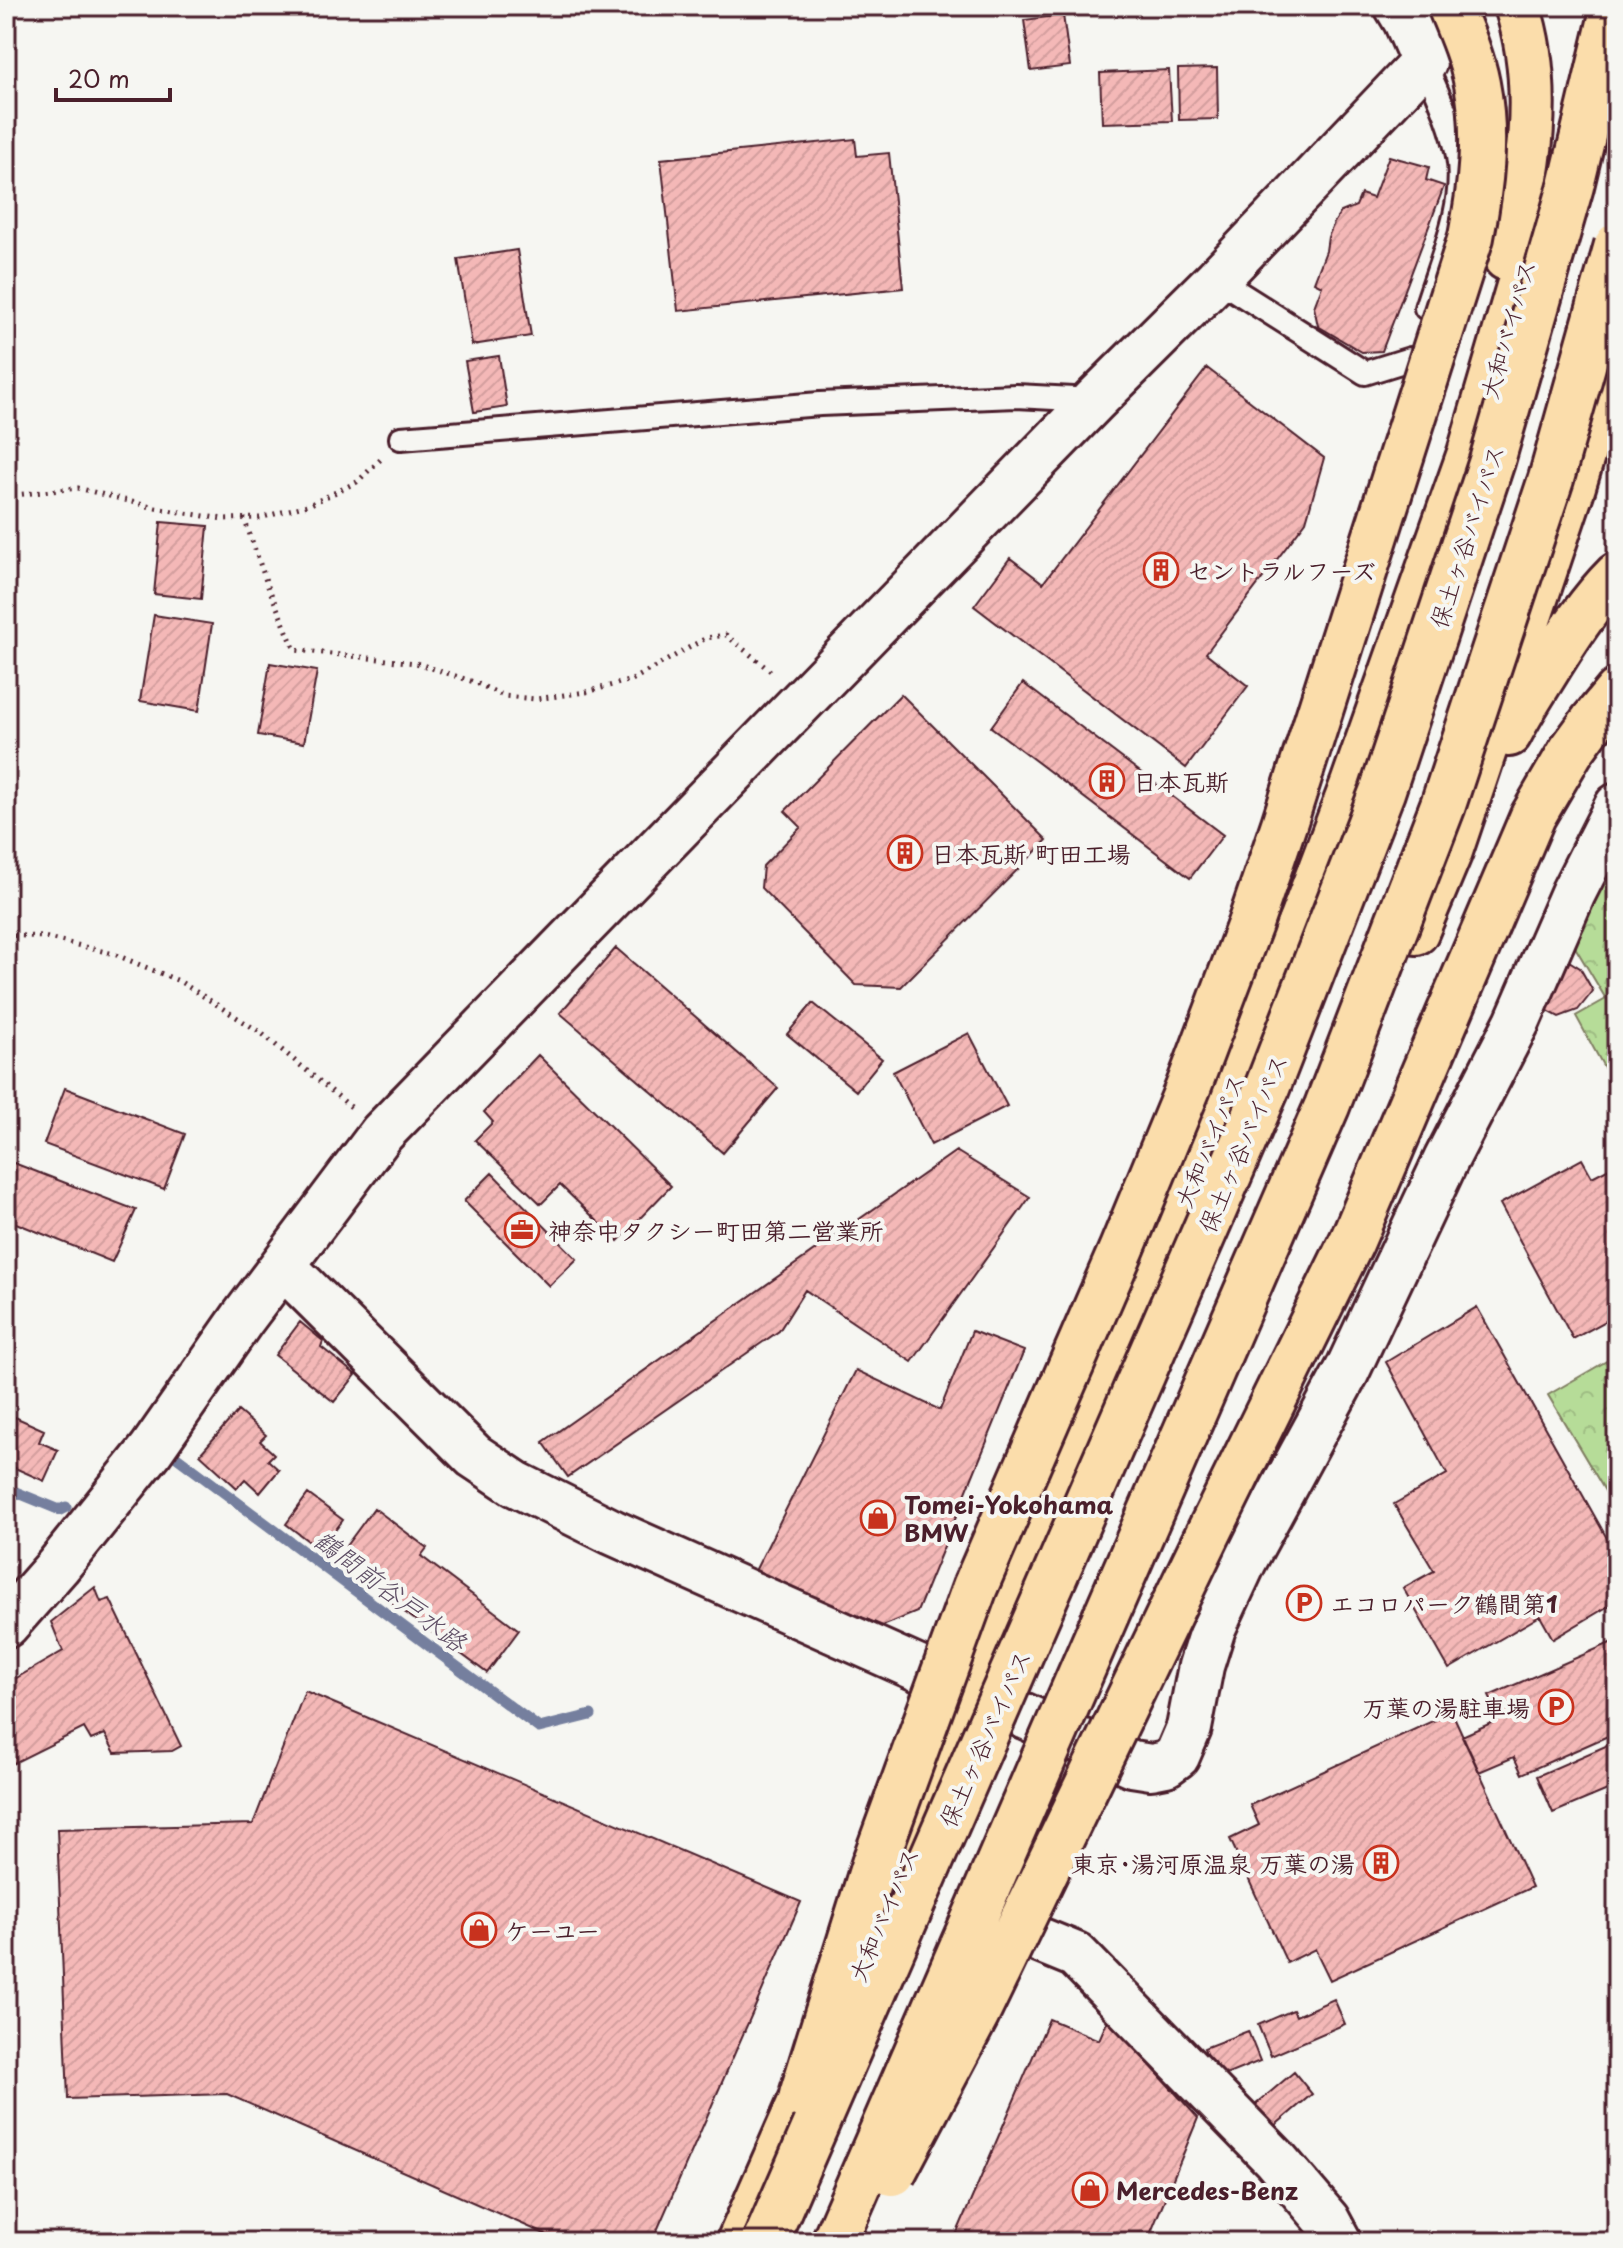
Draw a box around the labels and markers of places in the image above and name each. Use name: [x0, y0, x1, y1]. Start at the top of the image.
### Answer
building icon: セントラルフーズ: [1142, 551, 1180, 589]
place label: セントラルフーズ: [1187, 552, 1376, 588]
building icon: 日本瓦斯: [1088, 762, 1126, 800]
place label: 日本瓦斯: [1133, 763, 1229, 799]
building icon: 日本瓦斯 町田工場: [886, 834, 924, 872]
place label: 日本瓦斯 町田工場: [931, 835, 1131, 871]
office icon: 神奈中タクシー町田第二営業所: [503, 1211, 541, 1249]
place label: 神奈中タクシー町田第二営業所: [548, 1212, 884, 1248]
place label: Tomei-Yokohama BMW: [904, 1486, 1113, 1550]
shop icon: Tomei-Yokohama BMW: [859, 1499, 897, 1537]
parking icon: エコロパーク鶴間第1: [1285, 1584, 1323, 1622]
place label: エコロパーク鶴間第1: [1330, 1585, 1557, 1621]
parking icon: 万葉の湯駐車場: [1537, 1688, 1575, 1726]
place label: 万葉の湯駐車場: [1362, 1689, 1530, 1725]
building icon: 東京･湯河原温泉 万葉の湯: [1362, 1844, 1400, 1882]
place label: 東京･湯河原温泉 万葉の湯: [1071, 1845, 1355, 1881]
shop icon: ケーユー: [460, 1911, 498, 1949]
place label: ケーユー: [505, 1912, 600, 1948]
shop icon: Mercedes-Benz: [1071, 2171, 1109, 2209]
place label: Mercedes-Benz: [1116, 2172, 1298, 2208]

